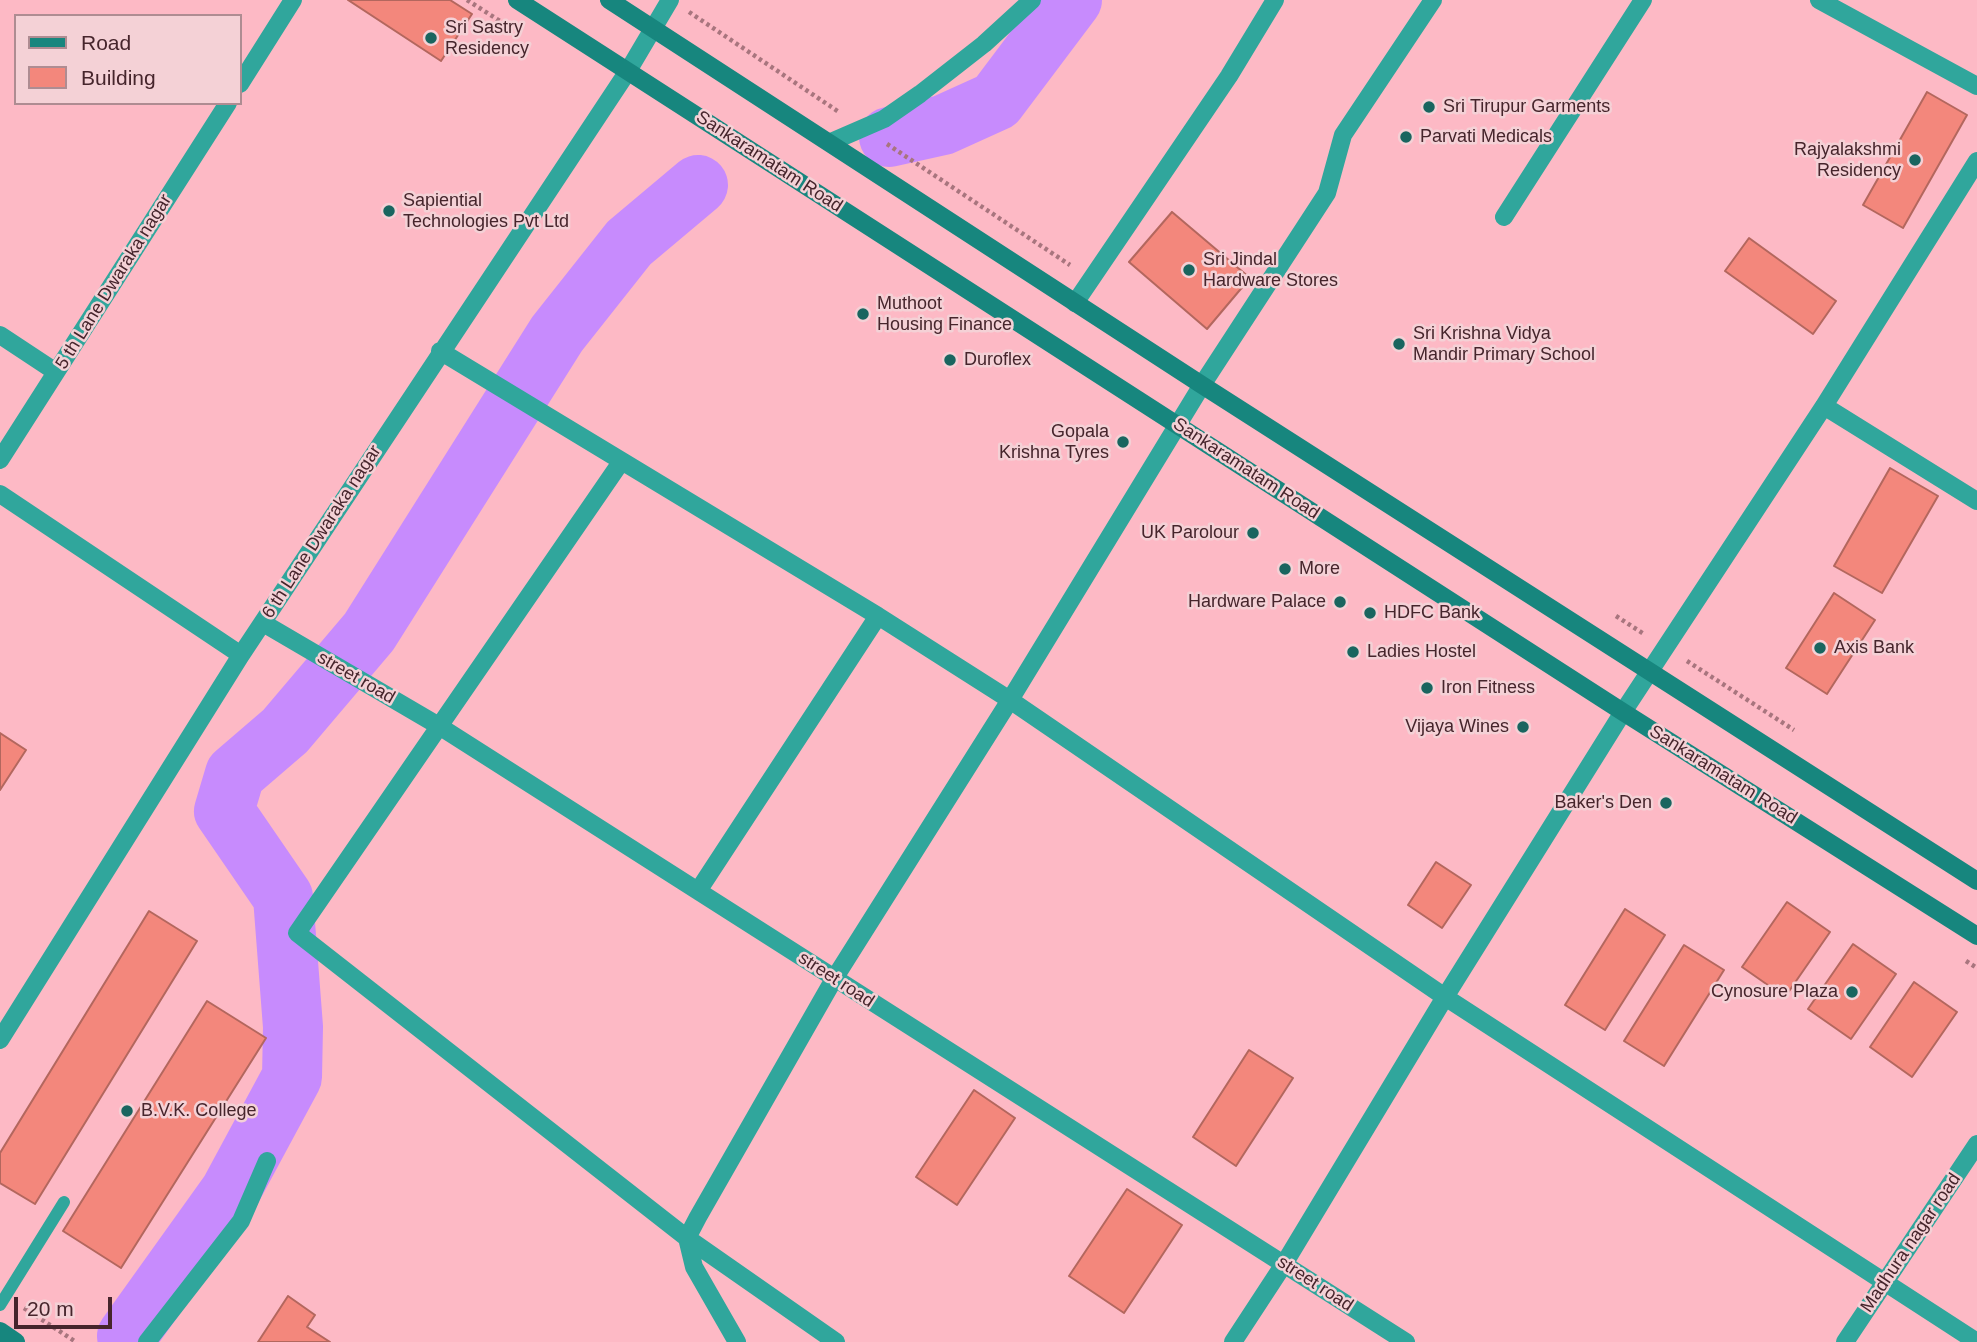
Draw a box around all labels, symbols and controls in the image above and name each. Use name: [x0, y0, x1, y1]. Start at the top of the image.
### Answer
legend: [14, 14, 242, 105]
place label: Sri Sastry Residency: [445, 17, 529, 60]
marker: Sri Sastry Residency: [423, 30, 439, 46]
text: Road: [81, 31, 131, 54]
text: Building: [81, 66, 156, 89]
place label: Sri Tirupur Garments: [1443, 96, 1610, 118]
marker: Sri Tirupur Garments: [1421, 99, 1437, 115]
street label: Sankaramatam Road: [692, 107, 846, 217]
place label: Parvati Medicals: [1420, 126, 1552, 148]
marker: Parvati Medicals: [1398, 129, 1414, 145]
place label: Rajyalakshmi Residency: [1794, 139, 1901, 182]
marker: Rajyalakshmi Residency: [1907, 152, 1923, 168]
place label: Sapiential Technologies Pvt Ltd: [403, 190, 569, 232]
street label: 5 th Lane Dwaraka nagar: [51, 191, 177, 373]
marker: Sapiential Technologies Pvt Ltd: [381, 203, 397, 219]
place label: Sri Jindal Hardware Stores: [1203, 249, 1338, 292]
marker: Sri Jindal Hardware Stores: [1181, 262, 1197, 278]
place label: Muthoot Housing Finance: [877, 293, 1012, 336]
marker: Muthoot Housing Finance: [855, 306, 871, 322]
place label: Sri Krishna Vidya Mandir Primary School: [1413, 323, 1595, 366]
marker: Sri Krishna Vidya Mandir Primary School: [1391, 336, 1407, 352]
place label: Duroflex: [964, 349, 1031, 371]
marker: Duroflex: [942, 352, 958, 368]
street label: Sankaramatam Road: [1169, 414, 1323, 524]
place label: Gopala Krishna Tyres: [999, 421, 1109, 464]
marker: Gopala Krishna Tyres: [1115, 434, 1131, 450]
street label: 6 th Lane Dwaraka nagar: [258, 441, 386, 623]
place label: UK Parolour: [1141, 522, 1239, 544]
marker: UK Parolour: [1245, 525, 1261, 541]
place label: More: [1299, 558, 1340, 580]
marker: More: [1277, 561, 1293, 577]
place label: Hardware Palace: [1188, 591, 1326, 613]
marker: Hardware Palace: [1332, 594, 1348, 610]
place label: HDFC Bank: [1384, 602, 1480, 624]
marker: HDFC Bank: [1362, 605, 1378, 621]
place label: Axis Bank: [1834, 637, 1914, 659]
marker: Axis Bank: [1812, 640, 1828, 656]
place label: Ladies Hostel: [1367, 641, 1476, 663]
marker: Ladies Hostel: [1345, 644, 1361, 660]
street label: street road: [313, 647, 399, 709]
place label: Iron Fitness: [1441, 677, 1535, 699]
marker: Iron Fitness: [1419, 680, 1435, 696]
place label: Vijaya Wines: [1405, 716, 1509, 738]
marker: Vijaya Wines: [1515, 719, 1531, 735]
street label: Sankaramatam Road: [1645, 721, 1801, 829]
place label: Baker's Den: [1555, 792, 1652, 814]
marker: Baker's Den: [1658, 795, 1674, 811]
street label: street road: [794, 948, 878, 1012]
place label: Cynosure Plaza: [1711, 981, 1838, 1003]
marker: Cynosure Plaza: [1844, 984, 1860, 1000]
place label: B.V.K. College: [141, 1100, 256, 1122]
marker: B.V.K. College: [119, 1103, 135, 1119]
street label: Madhura nagar road: [1856, 1169, 1966, 1317]
street label: street road: [1273, 1252, 1357, 1316]
scale bar: [18, 1282, 116, 1326]
text: 20 m: [27, 1297, 74, 1320]

